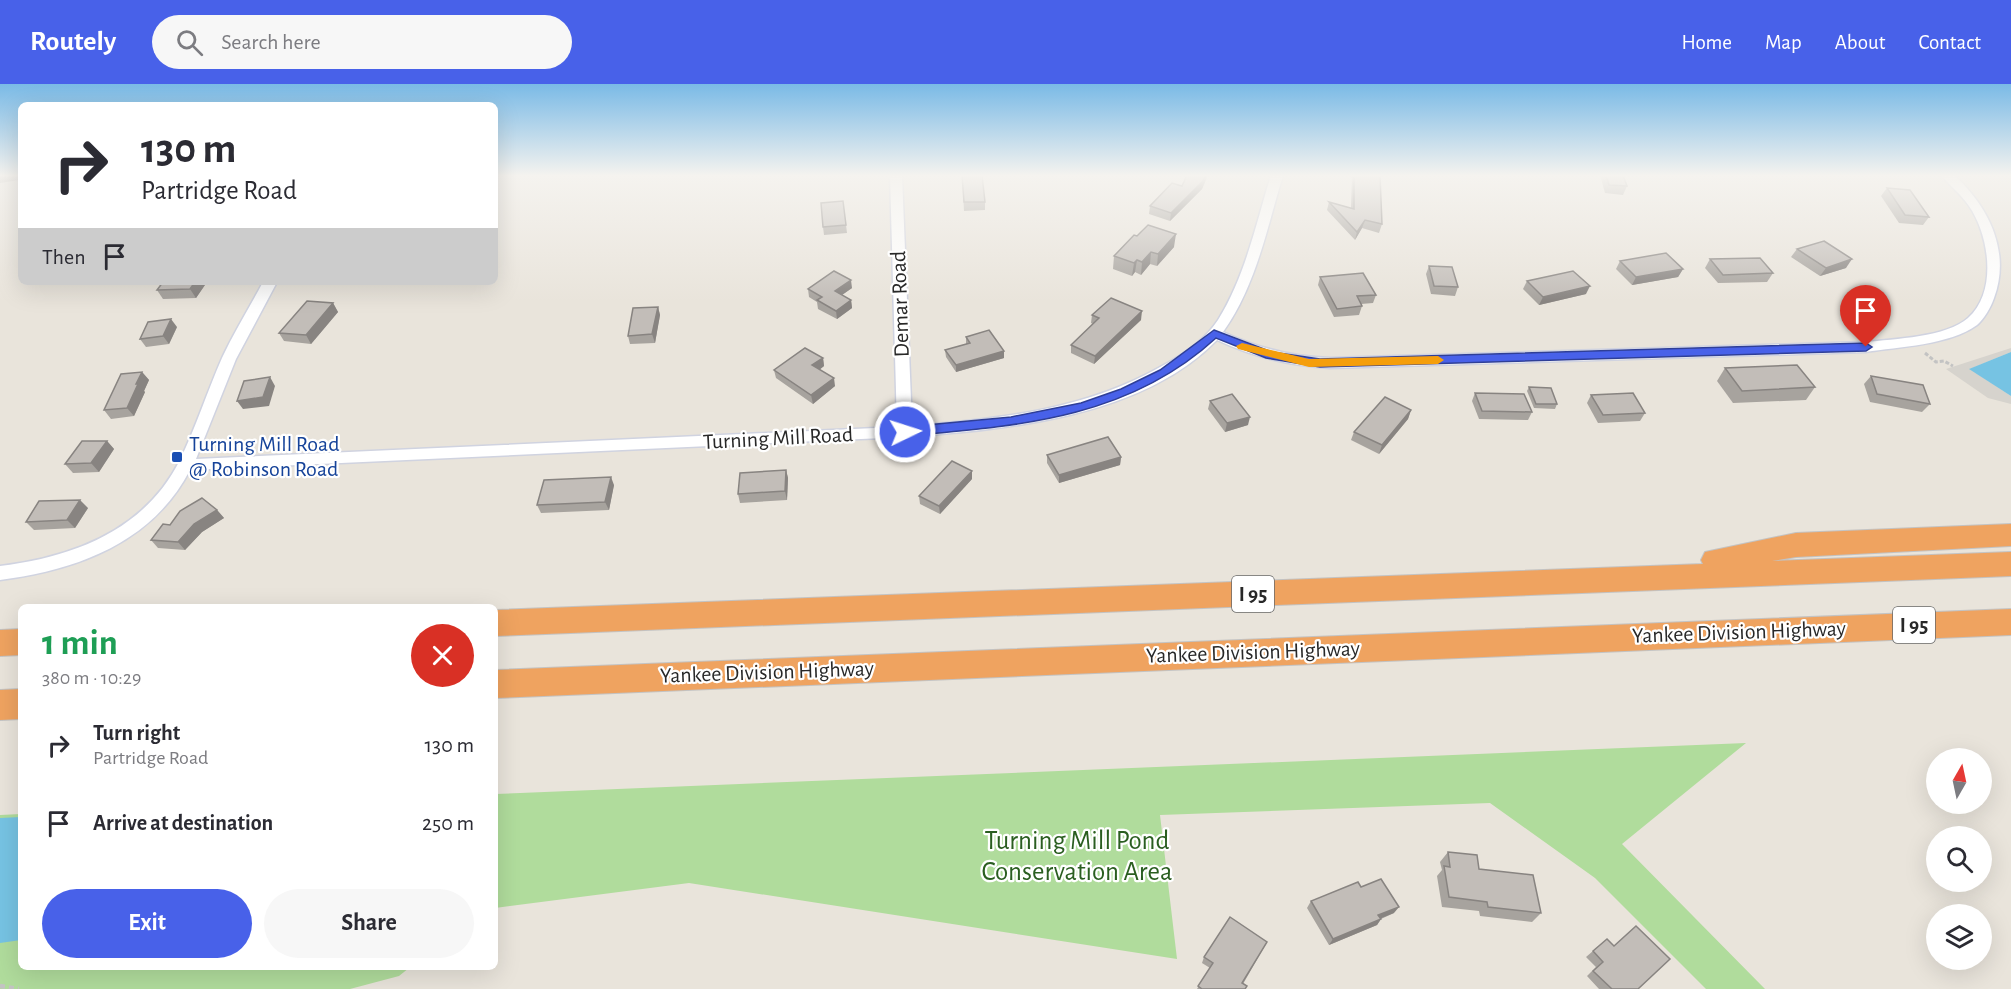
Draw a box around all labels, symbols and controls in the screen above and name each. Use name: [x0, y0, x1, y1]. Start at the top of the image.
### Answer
search box: [152, 15, 572, 69]
icon: search: [173, 26, 206, 59]
text: Routely: [30, 28, 116, 56]
text: Search here: [221, 31, 321, 53]
text: Home: [1681, 32, 1732, 53]
text: Map: [1765, 32, 1802, 53]
text: About: [1835, 32, 1885, 53]
text: Contact: [1918, 32, 1981, 53]
icon: right: [42, 126, 120, 204]
text: 130 m: [141, 128, 236, 170]
text: Partridge Road: [141, 177, 297, 204]
icon: arrive: [98, 240, 131, 273]
text: Then: [42, 246, 86, 268]
street label: Demar Road: [887, 250, 913, 358]
pin: [1840, 285, 1891, 347]
icon: arrive: [1849, 294, 1882, 327]
position arrow: [873, 400, 937, 464]
street label: Turning Mill Road: [702, 423, 854, 453]
place label: Turning Mill Road @ Robinson Road: [189, 433, 340, 480]
marker: Turning Mill Road @ Robinson Road: [170, 450, 184, 464]
road number: I 95: [1232, 576, 1274, 612]
road number: I 95: [1893, 607, 1935, 643]
street label: Yankee Division Highway: [1632, 617, 1847, 647]
button: close: [411, 624, 474, 687]
text: 1 min: [42, 625, 118, 661]
street label: Yankee Division Highway: [1146, 637, 1361, 667]
street label: Yankee Division Highway: [660, 657, 875, 687]
text: 380 m · 10:29: [42, 668, 141, 688]
text: Turn right: [93, 722, 180, 744]
icon: right: [42, 729, 75, 762]
text: 130 m: [425, 734, 474, 756]
text: Partridge Road: [93, 748, 208, 768]
north arrow: [1926, 748, 1992, 814]
map controls: [1926, 748, 1992, 970]
icon: arrive: [42, 807, 75, 840]
text: Arrive at destination: [93, 812, 273, 834]
text: 250 m: [422, 812, 474, 834]
button: search: [1926, 826, 1992, 892]
park label: Turning Mill Pond Conservation Area: [982, 827, 1172, 885]
button: Exit: [42, 889, 252, 958]
button: Share: [264, 889, 474, 958]
button: layers: [1926, 904, 1992, 970]

